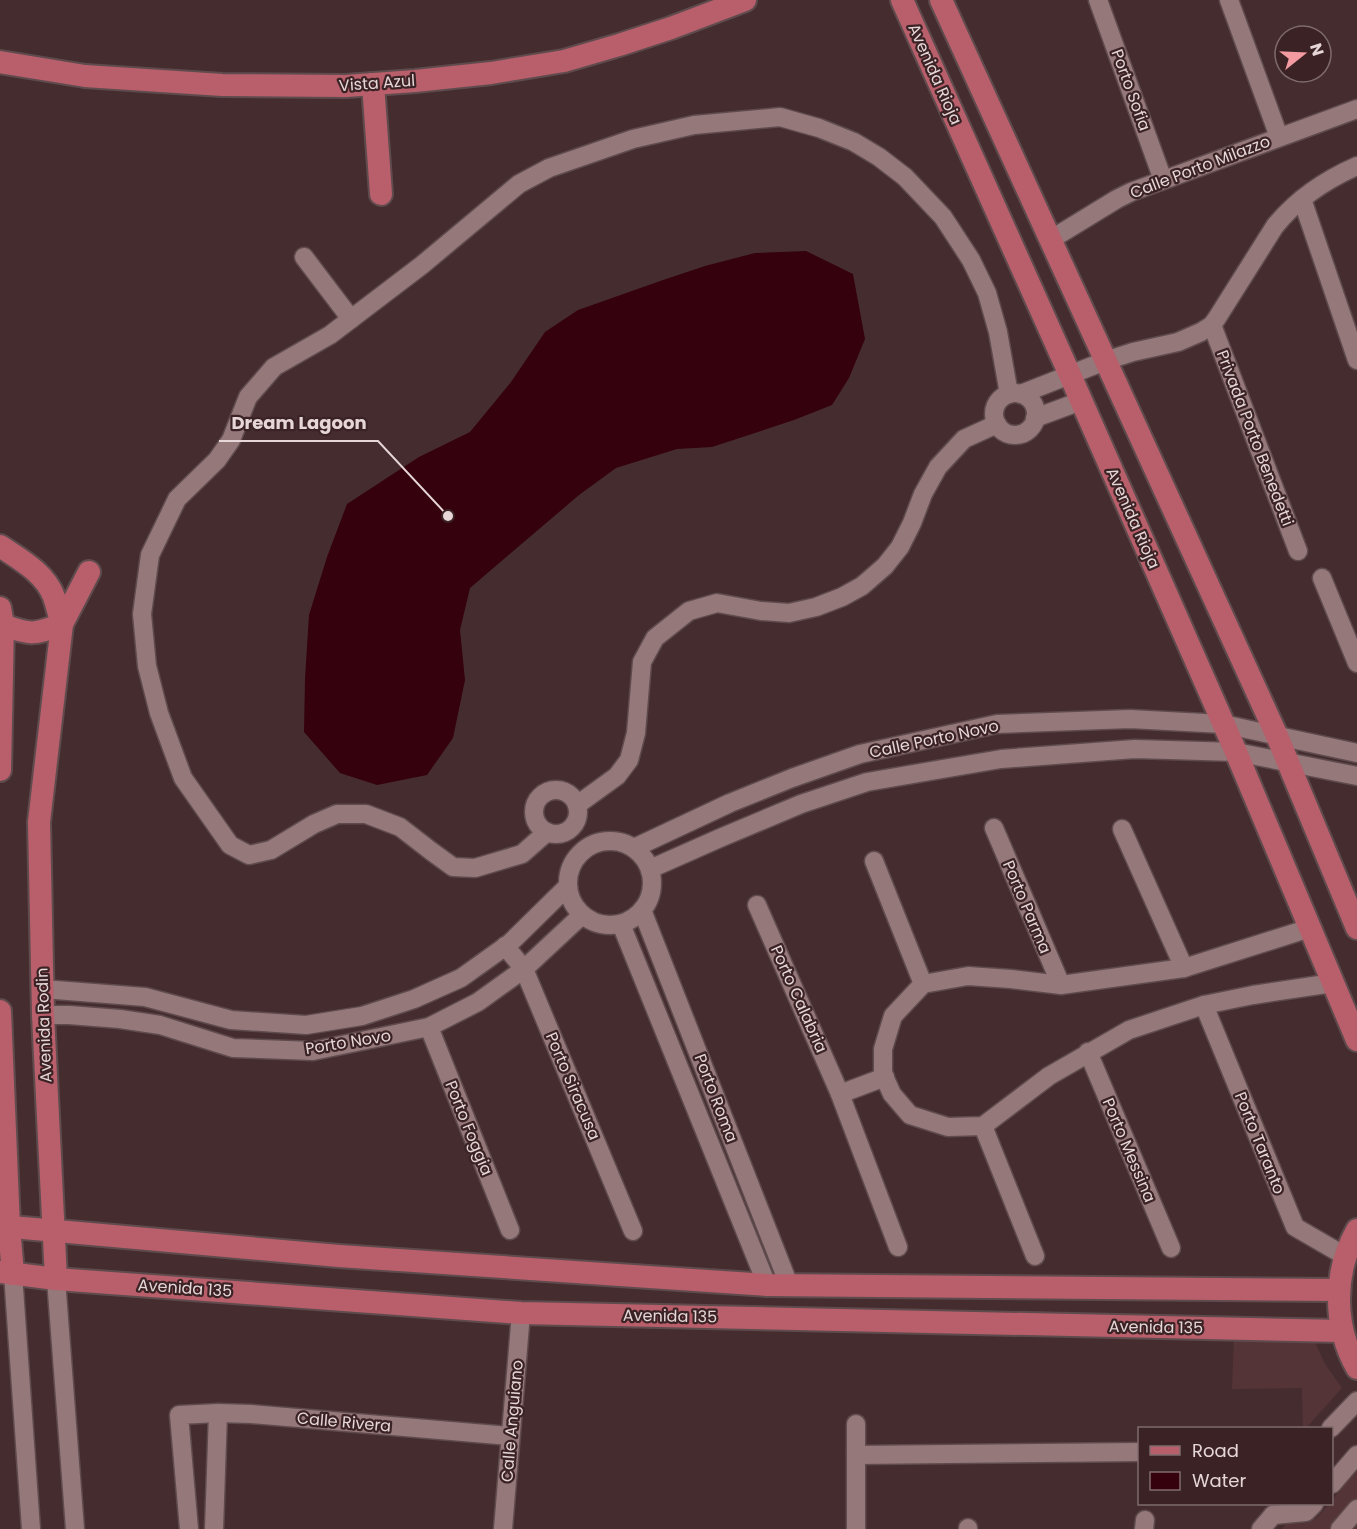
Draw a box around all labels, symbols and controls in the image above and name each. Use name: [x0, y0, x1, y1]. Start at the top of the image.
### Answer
street label: Avenida Rioja: [902, 20, 968, 128]
north arrow: [1273, 24, 1333, 84]
text: N: [1304, 40, 1330, 59]
street label: Porto Sofia: [1106, 46, 1156, 134]
street label: Vista Azul: [338, 69, 416, 97]
street label: Calle Porto Milazzo: [1127, 130, 1273, 204]
street label: Privada Porto Benedetti: [1211, 347, 1299, 529]
callout: Dream Lagoon: [219, 405, 378, 441]
text: Dream Lagoon: [231, 410, 367, 435]
street label: Avenida Rioja: [1100, 464, 1166, 572]
street label: Calle Porto Novo: [867, 714, 1001, 764]
street label: Porto Parma: [997, 857, 1057, 957]
street label: Porto Calabria: [765, 942, 833, 1056]
street label: Avenida Rodin: [31, 967, 57, 1083]
street label: Porto Novo: [303, 1024, 393, 1060]
street label: Porto Siracusa: [540, 1029, 606, 1143]
street label: Porto Roma: [689, 1050, 743, 1146]
street label: Porto Foggia: [440, 1077, 498, 1179]
street label: Porto Taranto: [1229, 1088, 1291, 1198]
street label: Porto Messina: [1097, 1094, 1161, 1206]
street label: Avenida 135: [137, 1273, 233, 1303]
street label: Avenida 135: [623, 1304, 717, 1328]
street label: Avenida 135: [1109, 1315, 1203, 1339]
street label: Calle Anguiano: [495, 1359, 529, 1483]
street label: Calle Rivera: [296, 1406, 392, 1438]
legend: [1138, 1427, 1333, 1505]
text: Road: [1192, 1438, 1239, 1463]
text: Water: [1192, 1468, 1246, 1493]

